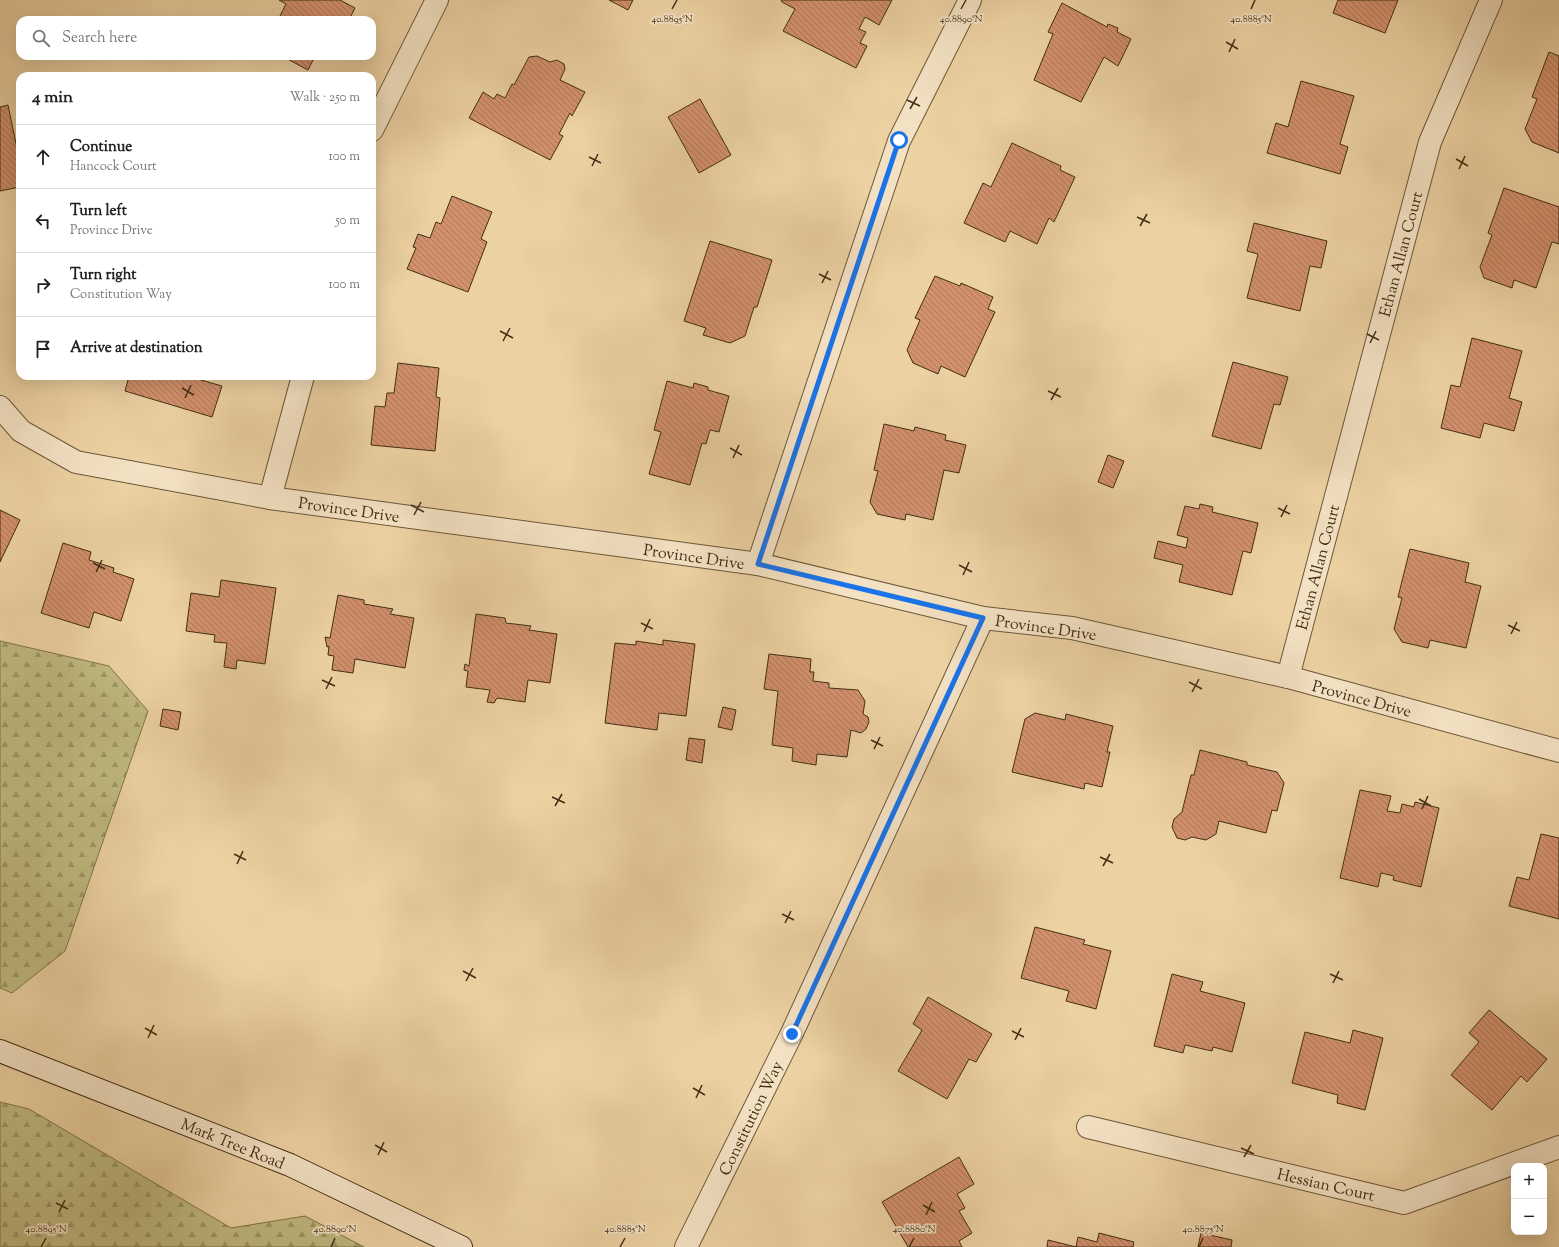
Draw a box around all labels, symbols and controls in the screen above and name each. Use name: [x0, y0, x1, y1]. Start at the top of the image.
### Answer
text: 40.8895°N: [651, 12, 693, 27]
text: 40.8890°N: [939, 12, 983, 27]
text: 40.8885°N: [1230, 12, 1272, 27]
search box: [16, 16, 376, 60]
icon: search: [30, 27, 52, 49]
text: Search here: [62, 28, 137, 49]
text: 4 min: [32, 86, 73, 110]
text: Walk · 250 m: [290, 89, 360, 107]
route start: [890, 131, 908, 149]
text: Continue: [70, 137, 132, 158]
icon: ahead: [32, 146, 54, 168]
text: 100 m: [328, 148, 360, 166]
text: Hancock Court: [70, 158, 157, 176]
street label: Ethan Allan Court: [1375, 189, 1430, 320]
text: Turn left: [70, 201, 127, 222]
icon: left: [32, 210, 54, 232]
text: 50 m: [335, 212, 360, 230]
text: Province Drive: [70, 222, 153, 240]
text: Turn right: [70, 265, 136, 286]
icon: right: [32, 274, 54, 296]
text: 100 m: [328, 276, 360, 294]
text: Constitution Way: [70, 286, 172, 304]
icon: arrive: [32, 338, 54, 360]
text: Arrive at destination: [70, 338, 203, 359]
street label: Province Drive: [297, 493, 401, 530]
street label: Ethan Allan Court: [1292, 502, 1347, 633]
street label: Province Drive: [642, 540, 746, 577]
street label: Province Drive: [994, 611, 1098, 648]
street label: Province Drive: [1309, 676, 1414, 725]
route end: [783, 1025, 801, 1043]
street label: Constitution Way: [714, 1058, 790, 1180]
street label: Mark Tree Road: [177, 1114, 287, 1177]
map controls: [1511, 1163, 1547, 1235]
button: +: [1511, 1163, 1547, 1199]
street label: Hessian Court: [1274, 1164, 1377, 1209]
button: −: [1511, 1199, 1547, 1235]
text: 40.8895°N: [25, 1222, 67, 1237]
text: 40.8890°N: [313, 1222, 357, 1237]
text: 40.8885°N: [604, 1222, 646, 1237]
text: 40.8880°N: [892, 1222, 936, 1237]
text: 40.8875°N: [1182, 1222, 1224, 1237]

